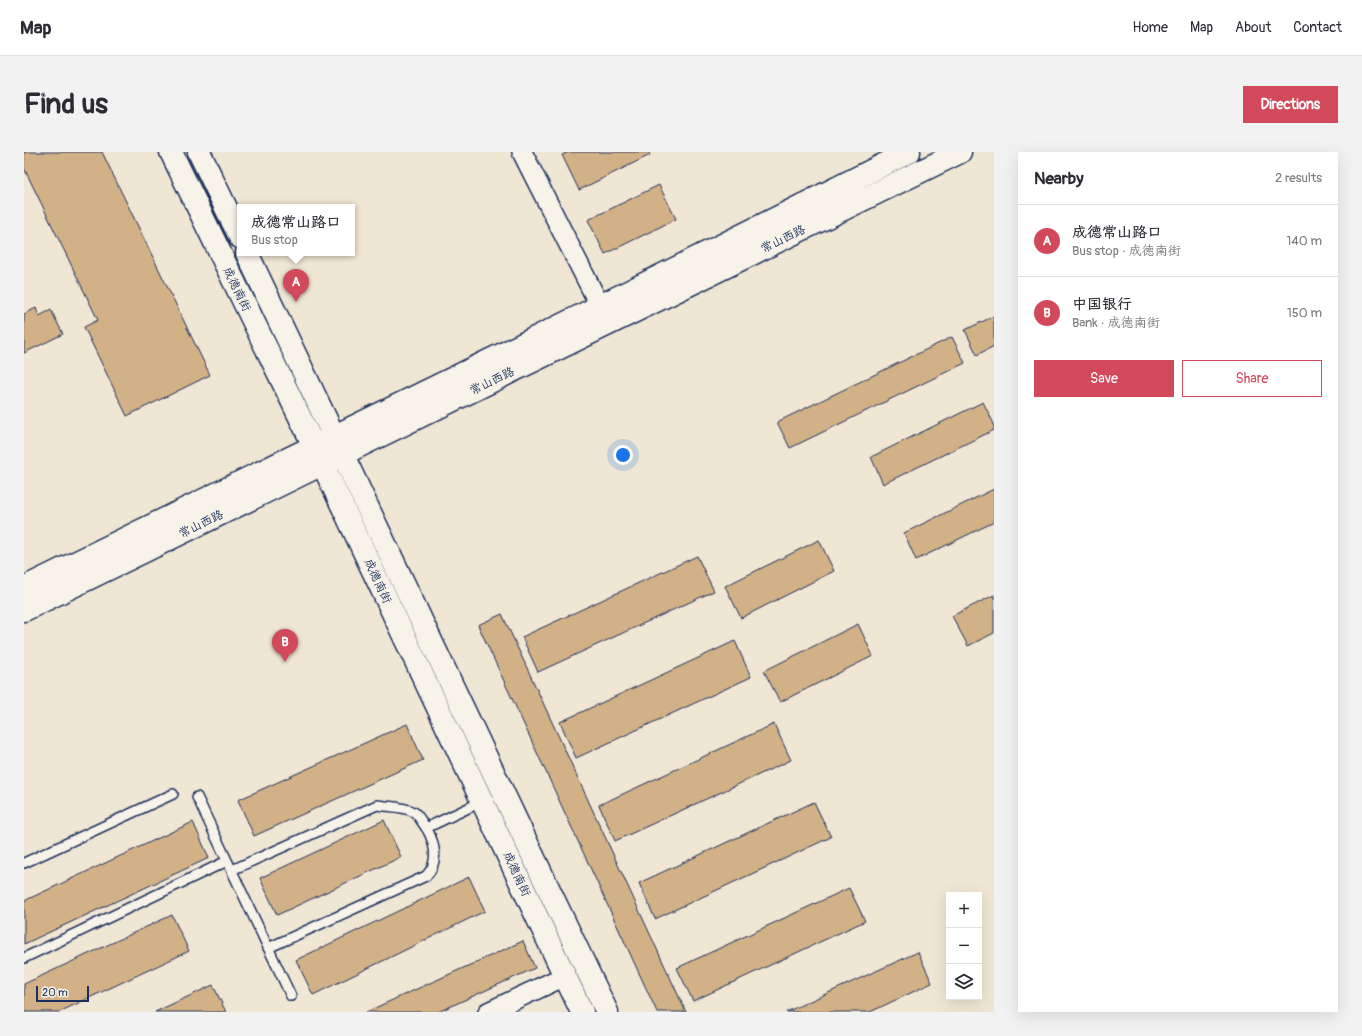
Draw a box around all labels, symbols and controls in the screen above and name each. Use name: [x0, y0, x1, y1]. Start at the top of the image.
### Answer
text: Map: [20, 16, 51, 40]
text: Home: [1133, 19, 1168, 36]
text: Map: [1190, 19, 1213, 36]
text: About: [1235, 19, 1271, 36]
text: Contact: [1293, 19, 1342, 36]
button: Directions: [1243, 86, 1338, 123]
text: Find us: [24, 87, 108, 122]
text: Nearby: [1034, 168, 1083, 189]
text: 2 results: [1275, 170, 1322, 186]
popup: [237, 204, 355, 256]
text: 成德常山路口: [251, 213, 341, 232]
street label: 常山西路: [758, 222, 808, 257]
text: 成德常山路口: [1072, 223, 1162, 242]
text: Bus stop: [251, 232, 298, 248]
text: A: [1043, 233, 1051, 249]
text: 140 m: [1286, 233, 1322, 249]
text: Bus stop · 成德南街: [1072, 243, 1181, 259]
street label: 成德南街: [219, 264, 254, 314]
pin: A: [283, 269, 309, 302]
text: 中国银行: [1072, 295, 1132, 314]
text: B: [1043, 305, 1051, 321]
text: 150 m: [1287, 305, 1322, 321]
text: Bank · 成德南街: [1072, 315, 1160, 331]
button: Save: [1034, 360, 1174, 397]
button: Share: [1182, 360, 1322, 397]
street label: 常山西路: [467, 364, 517, 399]
your location: [613, 445, 633, 465]
street label: 常山西路: [176, 507, 226, 542]
street label: 成德南街: [361, 556, 394, 606]
pin: B: [272, 629, 298, 662]
street label: 成德南街: [500, 849, 533, 899]
map controls: [946, 892, 982, 1000]
button: +: [946, 892, 982, 928]
button: −: [946, 928, 982, 964]
button: layers: [946, 964, 982, 1000]
scale bar: [36, 984, 89, 1003]
text: 20 m: [42, 986, 68, 999]

